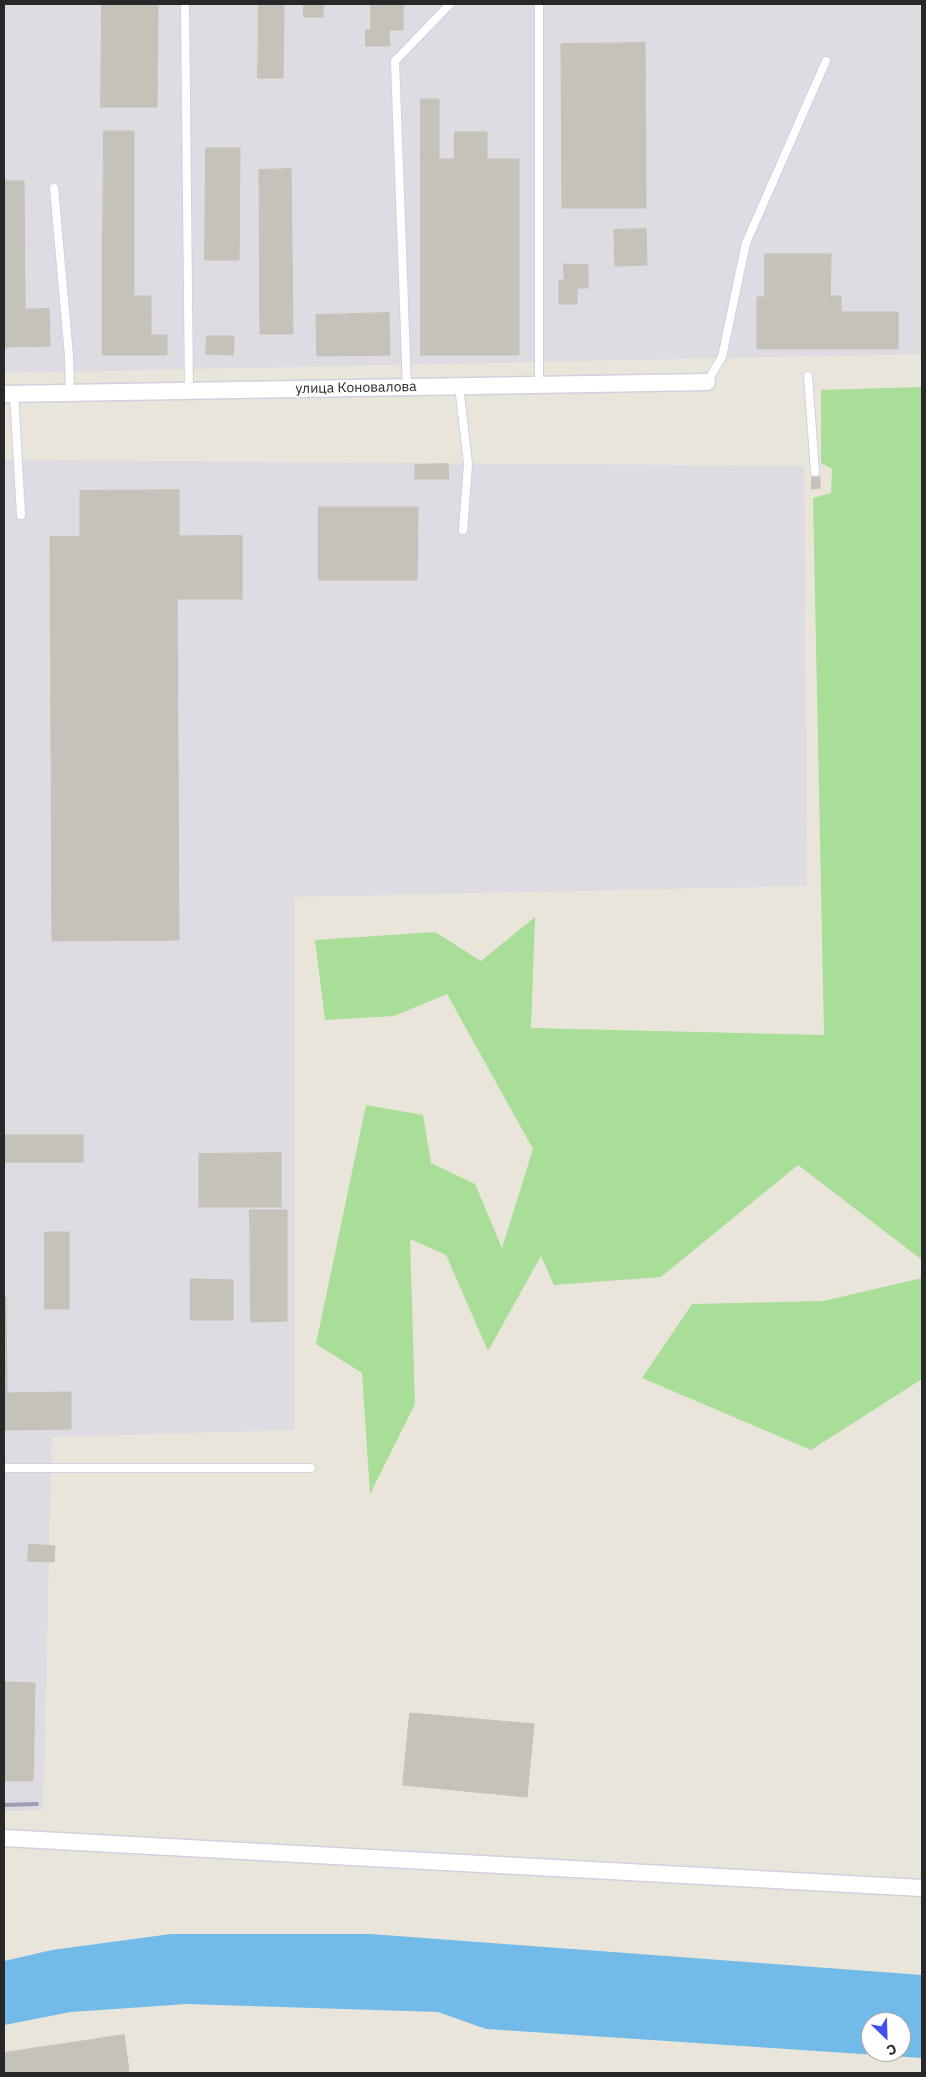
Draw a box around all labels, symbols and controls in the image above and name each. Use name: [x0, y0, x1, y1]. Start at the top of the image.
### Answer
street label: улица Коновалова: [295, 379, 417, 397]
north arrow: [861, 2012, 911, 2062]
text: С: [884, 2040, 900, 2060]

